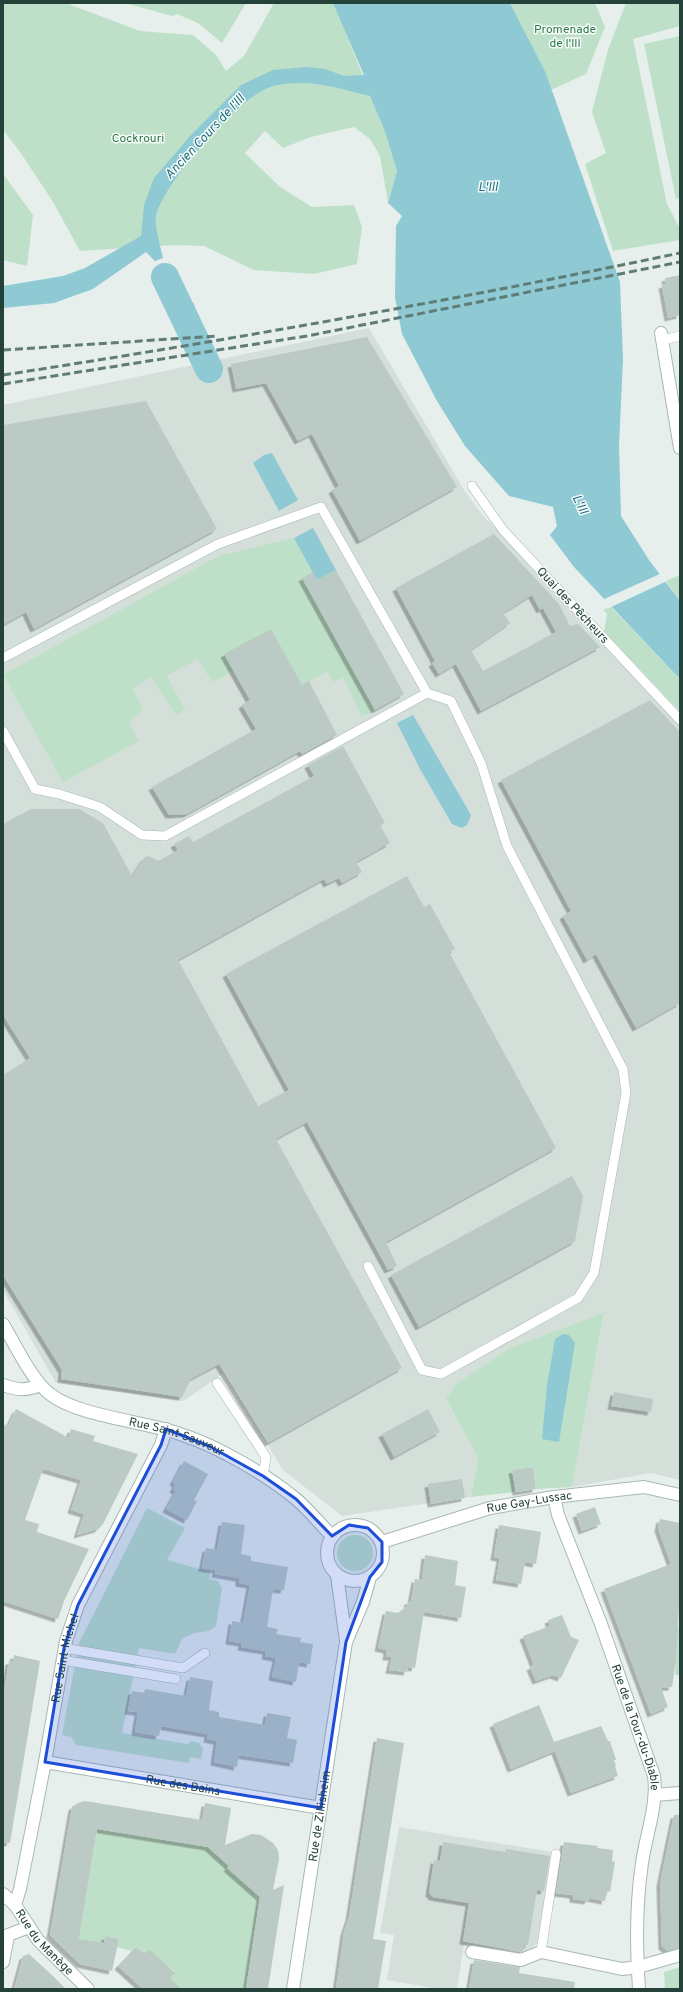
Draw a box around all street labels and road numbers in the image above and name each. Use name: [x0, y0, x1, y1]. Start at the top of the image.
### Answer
street label: Quai des Pêcheurs: [533, 564, 612, 647]
street label: Rue Saint-Sauveur: [127, 1414, 227, 1461]
street label: Rue Gay-Lussac: [485, 1488, 573, 1517]
street label: Rue Saint-Michel: [48, 1612, 84, 1704]
street label: Rue de la Tour-du-Diable: [607, 1662, 662, 1791]
street label: Rue de Zillisheim: [306, 1769, 335, 1863]
street label: Rue des Bains: [145, 1772, 221, 1800]
street label: Rue du Manège: [11, 1907, 77, 1979]

